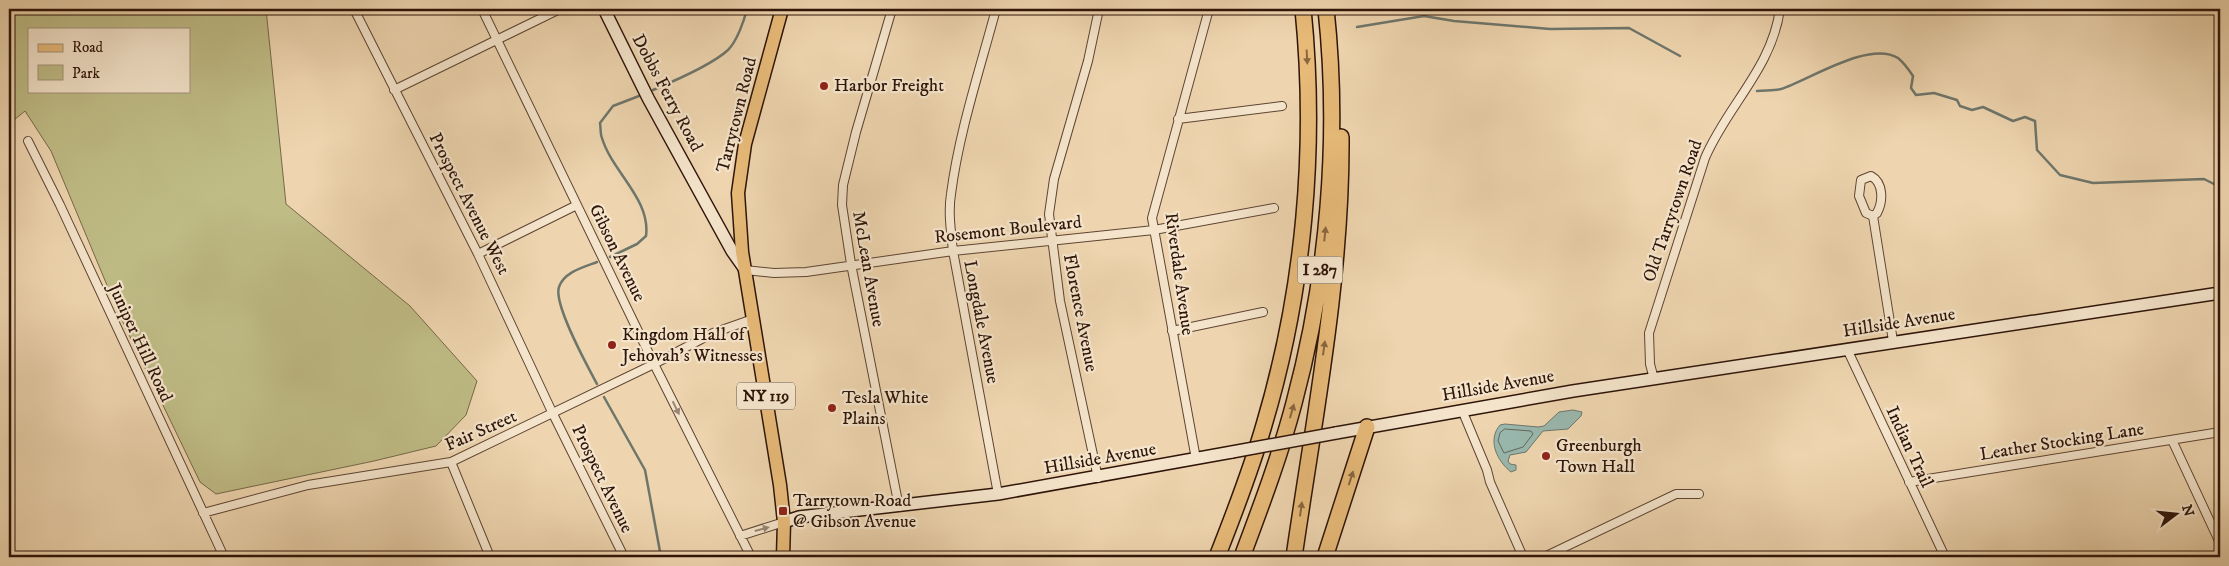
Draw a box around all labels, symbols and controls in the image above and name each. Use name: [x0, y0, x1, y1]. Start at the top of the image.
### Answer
legend: [28, 28, 190, 92]
street label: Dobbs Ferry Road: [627, 30, 707, 156]
text: Road: [72, 38, 104, 57]
one-way arrow: [1303, 50, 1311, 66]
street label: Tarrytown Road: [712, 55, 762, 175]
text: Park: [72, 64, 101, 83]
place label: Harbor Freight: [834, 75, 944, 97]
marker: Harbor Freight: [818, 80, 830, 92]
street label: Prospect Avenue West: [424, 129, 514, 279]
street label: Old Tarrytown Road: [1638, 137, 1708, 285]
street label: Gibson Avenue: [584, 201, 650, 305]
street label: McLean Avenue: [847, 209, 889, 329]
street label: Rosemont Boulevard: [933, 211, 1083, 249]
street label: Riverdale Avenue: [1159, 211, 1199, 337]
one-way arrow: [1321, 226, 1329, 242]
street label: Florence Avenue: [1058, 252, 1102, 374]
road number: I 287: [1298, 256, 1342, 284]
street label: Longdale Avenue: [958, 259, 1004, 385]
street label: Juniper Hill Road: [102, 278, 177, 406]
street label: Hillside Avenue: [1841, 303, 1957, 343]
place label: Kingdom Hall of Jehovah’s Witnesses: [620, 324, 763, 367]
marker: Kingdom Hall of Jehovah’s Witnesses: [606, 339, 618, 351]
one-way arrow: [1320, 340, 1328, 356]
street label: Hillside Avenue: [1440, 365, 1556, 407]
road number: NY 119: [737, 382, 795, 410]
place label: Tesla White Plains: [842, 387, 928, 430]
one-way arrow: [672, 401, 680, 415]
marker: Tesla White Plains: [826, 402, 838, 414]
one-way arrow: [1288, 403, 1296, 418]
street label: Indian Trail: [1881, 403, 1938, 492]
street label: Fair Street: [442, 405, 520, 456]
street label: Leather Stocking Lane: [1978, 418, 2146, 466]
street label: Prospect Avenue: [566, 421, 638, 537]
place label: Greenburgh Town Hall: [1556, 435, 1642, 478]
street label: Hillside Avenue: [1042, 438, 1158, 480]
marker: Greenburgh Town Hall: [1540, 450, 1552, 462]
one-way arrow: [1347, 470, 1355, 485]
north arrow: [2152, 488, 2202, 538]
place label: Tarrytown Road @ Gibson Avenue: [793, 490, 916, 533]
one-way arrow: [1297, 501, 1305, 517]
text: N: [2177, 503, 2198, 519]
marker: Tarrytown Road @ Gibson Avenue: [777, 505, 789, 517]
one-way arrow: [755, 525, 770, 533]

